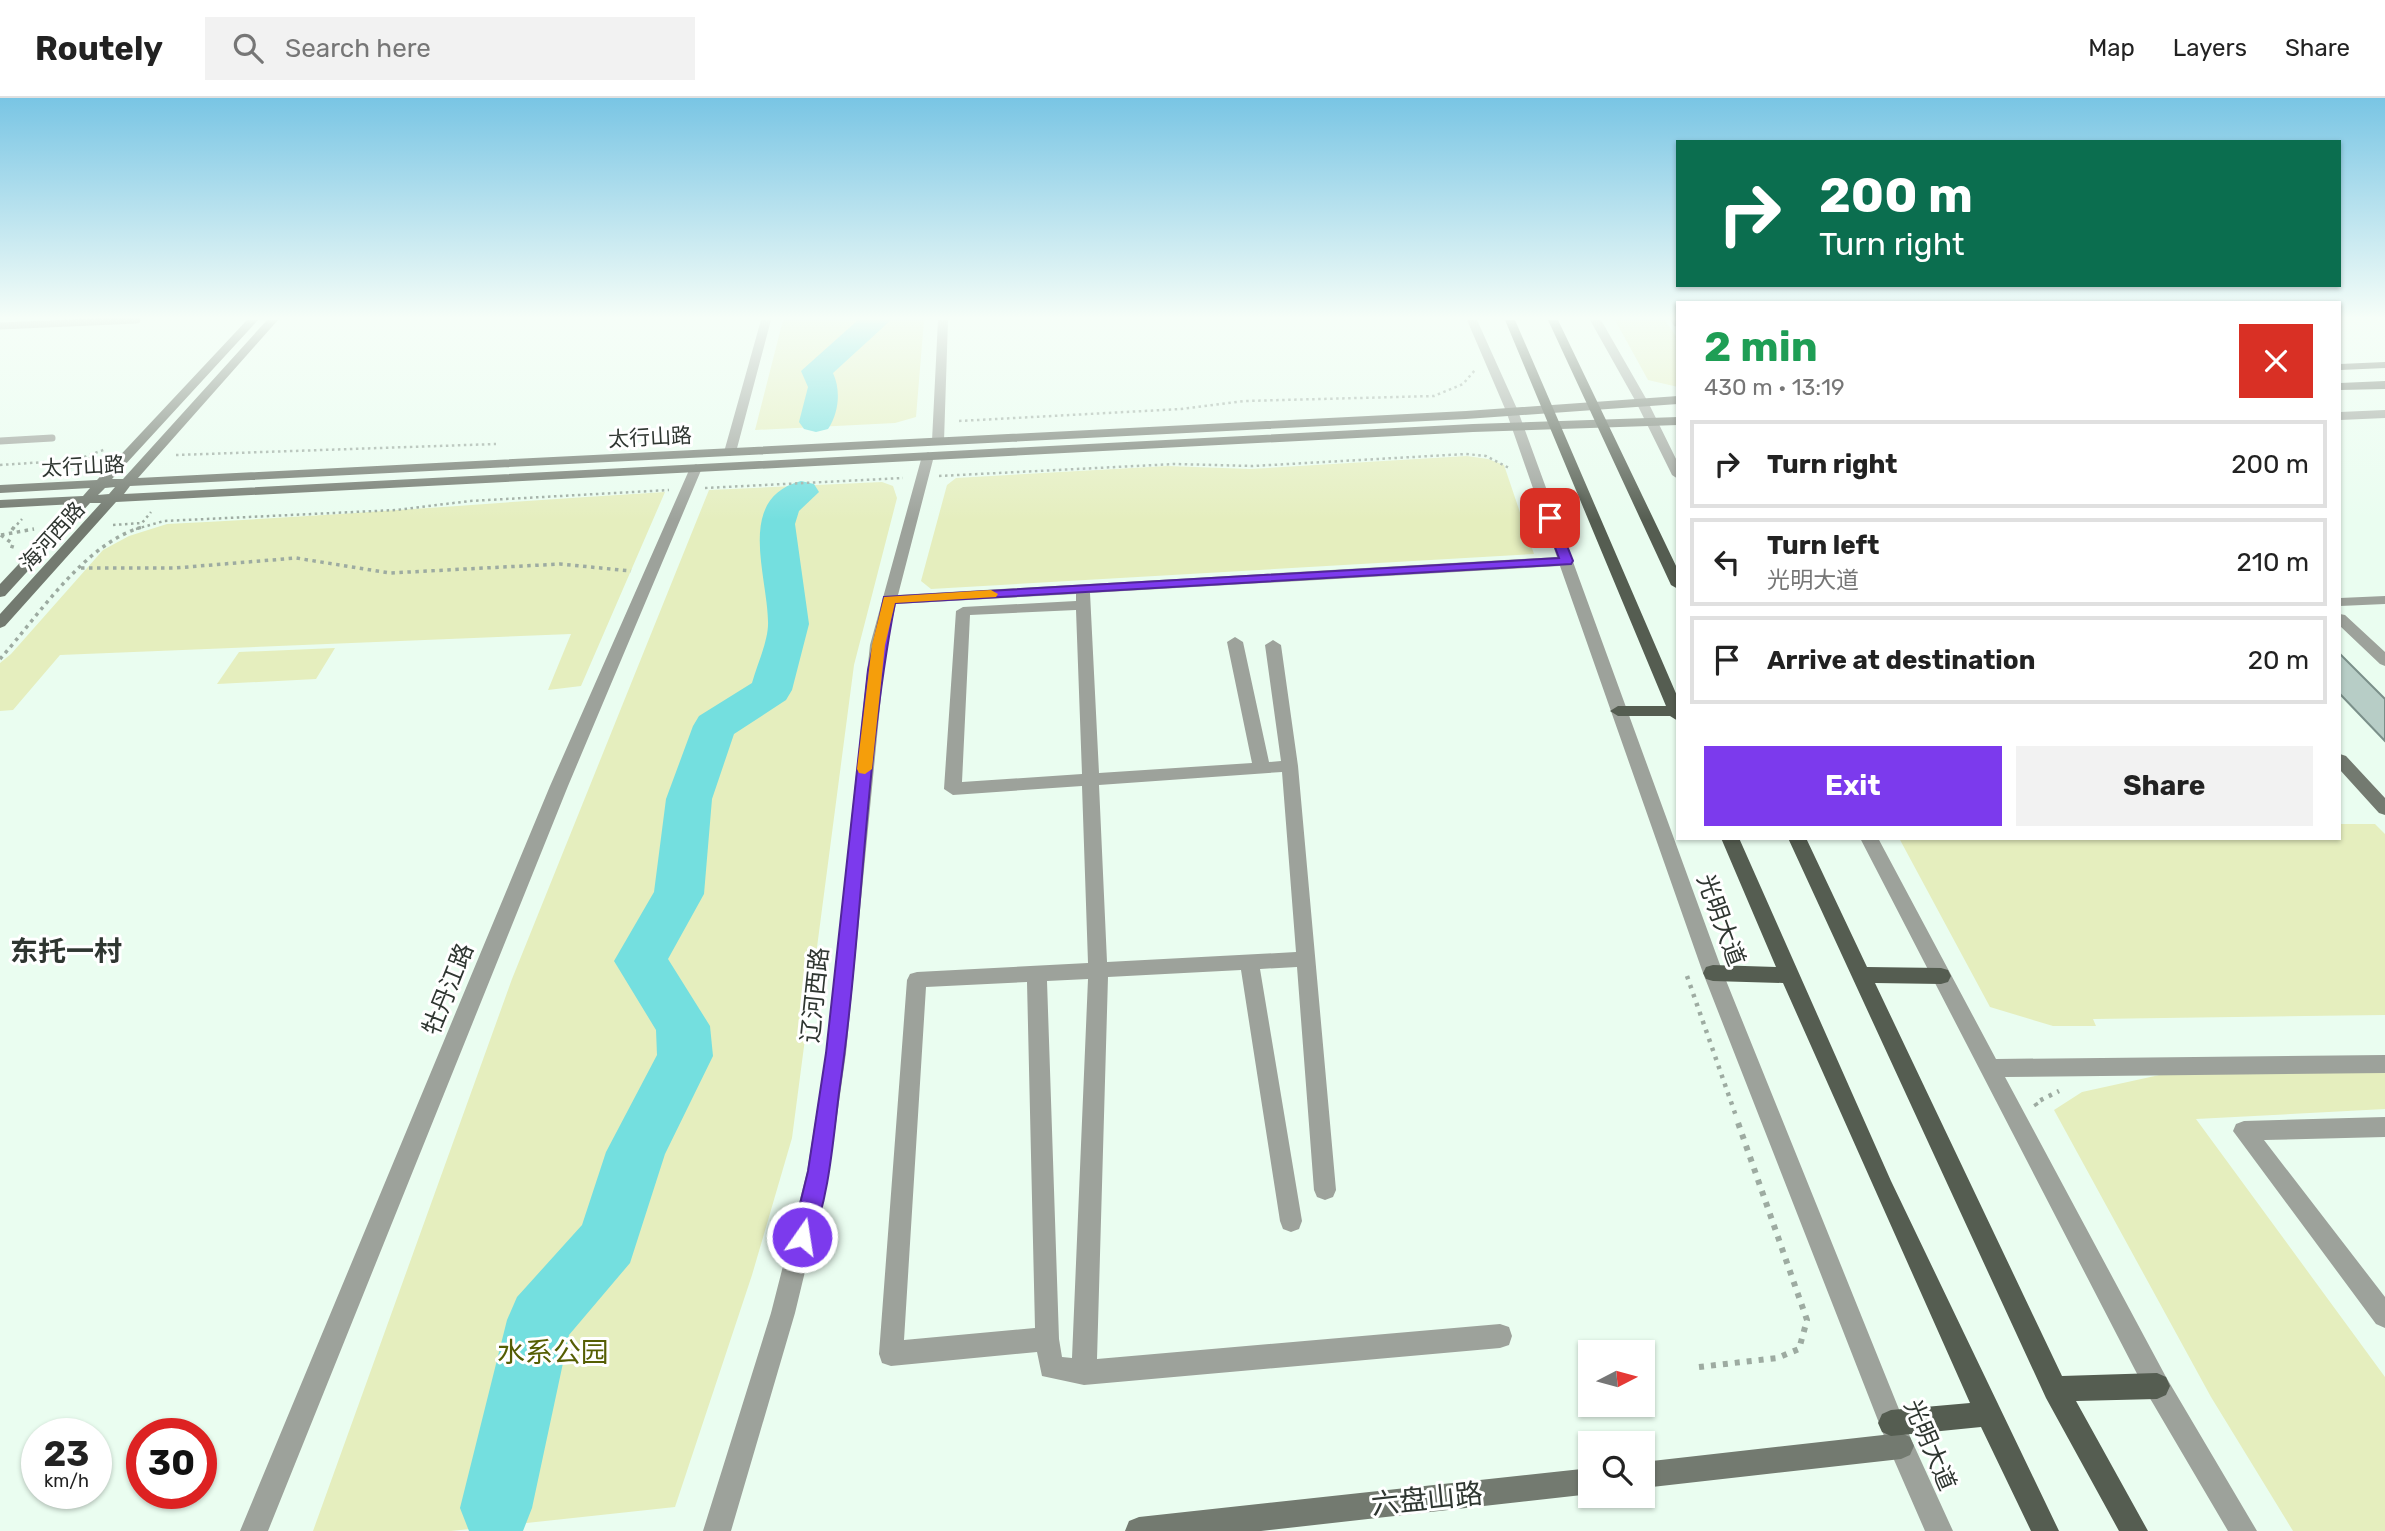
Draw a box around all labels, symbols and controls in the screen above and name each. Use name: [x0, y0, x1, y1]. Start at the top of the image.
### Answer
search box: [205, 17, 695, 80]
text: Routely: [35, 29, 163, 68]
icon: search: [229, 29, 267, 67]
text: Search here: [285, 33, 431, 64]
text: Map: [2088, 34, 2135, 62]
text: Layers: [2173, 34, 2247, 62]
text: Share: [2285, 34, 2350, 62]
text: 200 m: [1819, 166, 1973, 224]
icon: right: [1704, 168, 1795, 259]
text: Turn right: [1819, 225, 1964, 263]
text: 2 min: [1704, 322, 1818, 372]
button: close: [2239, 324, 2313, 398]
text: 430 m · 13:19: [1704, 373, 1845, 401]
street label: 太行山路: [607, 422, 693, 452]
icon: right: [1708, 445, 1746, 483]
text: Turn right: [1767, 449, 1897, 480]
text: 200 m: [2231, 449, 2309, 480]
street label: 太行山路: [40, 451, 126, 481]
pin: [1520, 488, 1580, 548]
street label: 海河西路: [15, 496, 89, 576]
icon: arrive: [1531, 499, 1569, 537]
text: Turn left: [1767, 530, 1879, 561]
icon: left: [1708, 543, 1746, 581]
text: 210 m: [2237, 547, 2309, 578]
text: 光明大道: [1767, 566, 1859, 594]
icon: arrive: [1708, 641, 1746, 679]
text: Arrive at destination: [1767, 645, 2035, 676]
text: 20 m: [2248, 645, 2309, 676]
button: Exit: [1704, 746, 2002, 826]
button: Share: [2016, 746, 2313, 826]
street label: 光明大道: [1691, 870, 1751, 970]
district label: 东托一村: [10, 935, 122, 968]
street label: 牡丹江路: [417, 939, 479, 1039]
street label: 辽河西路: [796, 946, 834, 1044]
position arrow: [765, 1200, 839, 1274]
park label: 水系公园: [497, 1336, 609, 1369]
north arrow: [1578, 1340, 1656, 1418]
map controls: [1578, 1340, 1655, 1508]
street label: 光明大道: [1898, 1395, 1962, 1495]
speed limit sign: 30: [126, 1418, 217, 1509]
button: search: [1578, 1431, 1655, 1508]
text: 23: [44, 1433, 89, 1475]
text: km/h: [44, 1470, 89, 1492]
street label: 六盘山路: [1370, 1477, 1484, 1521]

